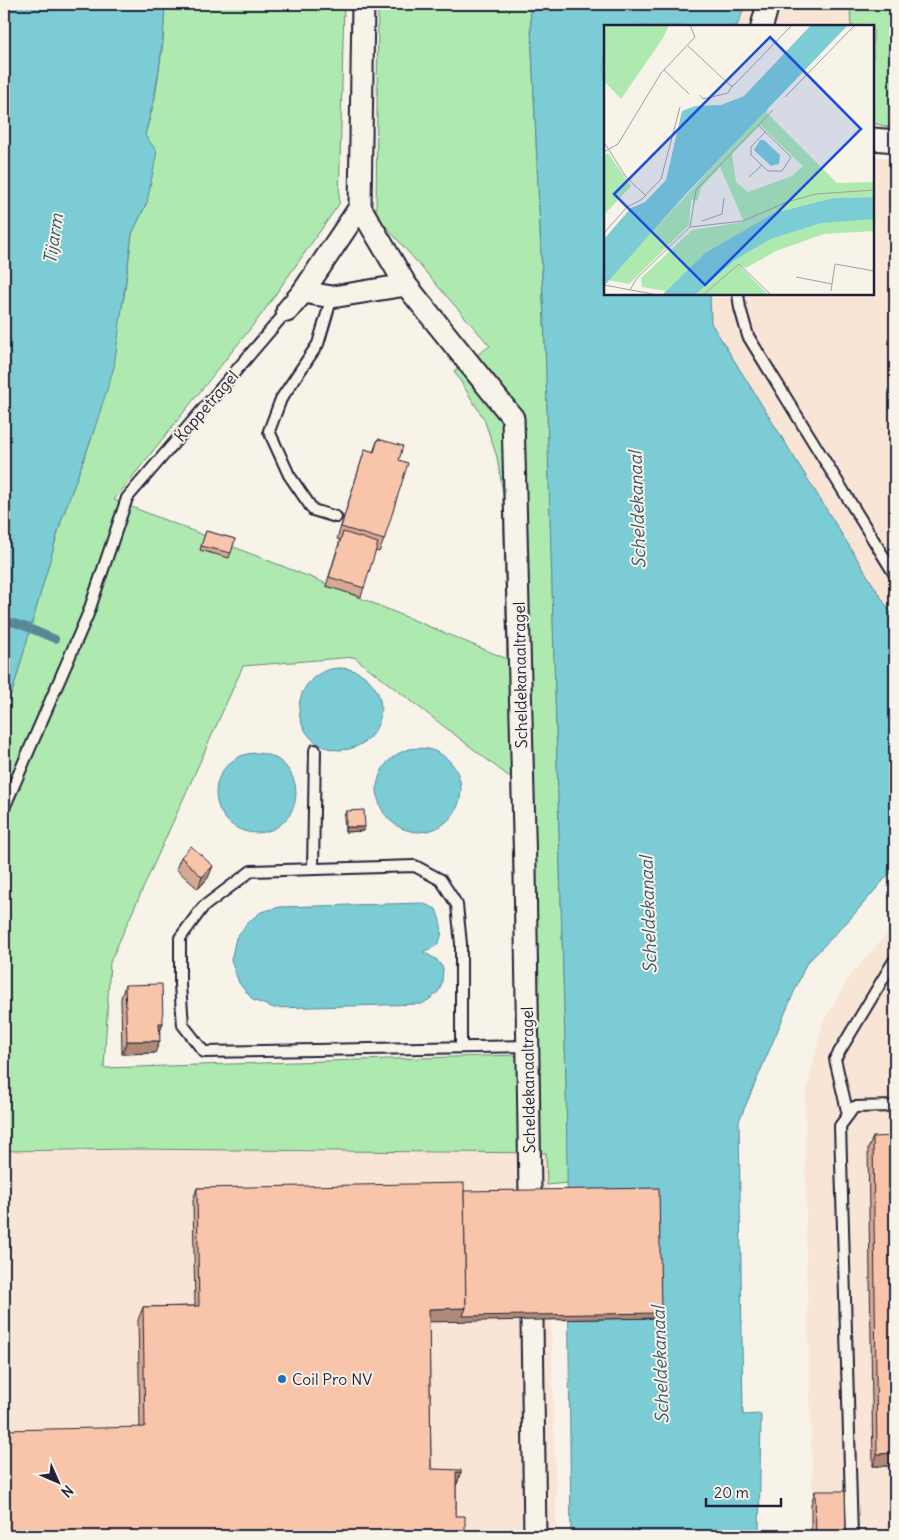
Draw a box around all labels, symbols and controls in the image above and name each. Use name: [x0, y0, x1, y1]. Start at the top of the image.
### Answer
inset map: [604, 25, 874, 295]
water label: Tijarm: [38, 211, 68, 266]
street label: Kappetragel: [170, 366, 242, 446]
water label: Scheldekanaal: [623, 448, 651, 569]
street label: Scheldekanaaltragel: [509, 602, 531, 748]
water label: Scheldekanaal: [634, 853, 662, 974]
street label: Scheldekanaaltragel: [517, 1007, 539, 1153]
water label: Scheldekanaal: [646, 1303, 674, 1424]
place label: Coil Pro NV: [292, 1369, 372, 1389]
marker: Coil Pro NV: [276, 1373, 288, 1385]
north arrow: [32, 1458, 82, 1508]
scale bar: [706, 1475, 782, 1507]
text: N: [57, 1481, 77, 1501]
text: 20 m: [714, 1483, 749, 1502]

